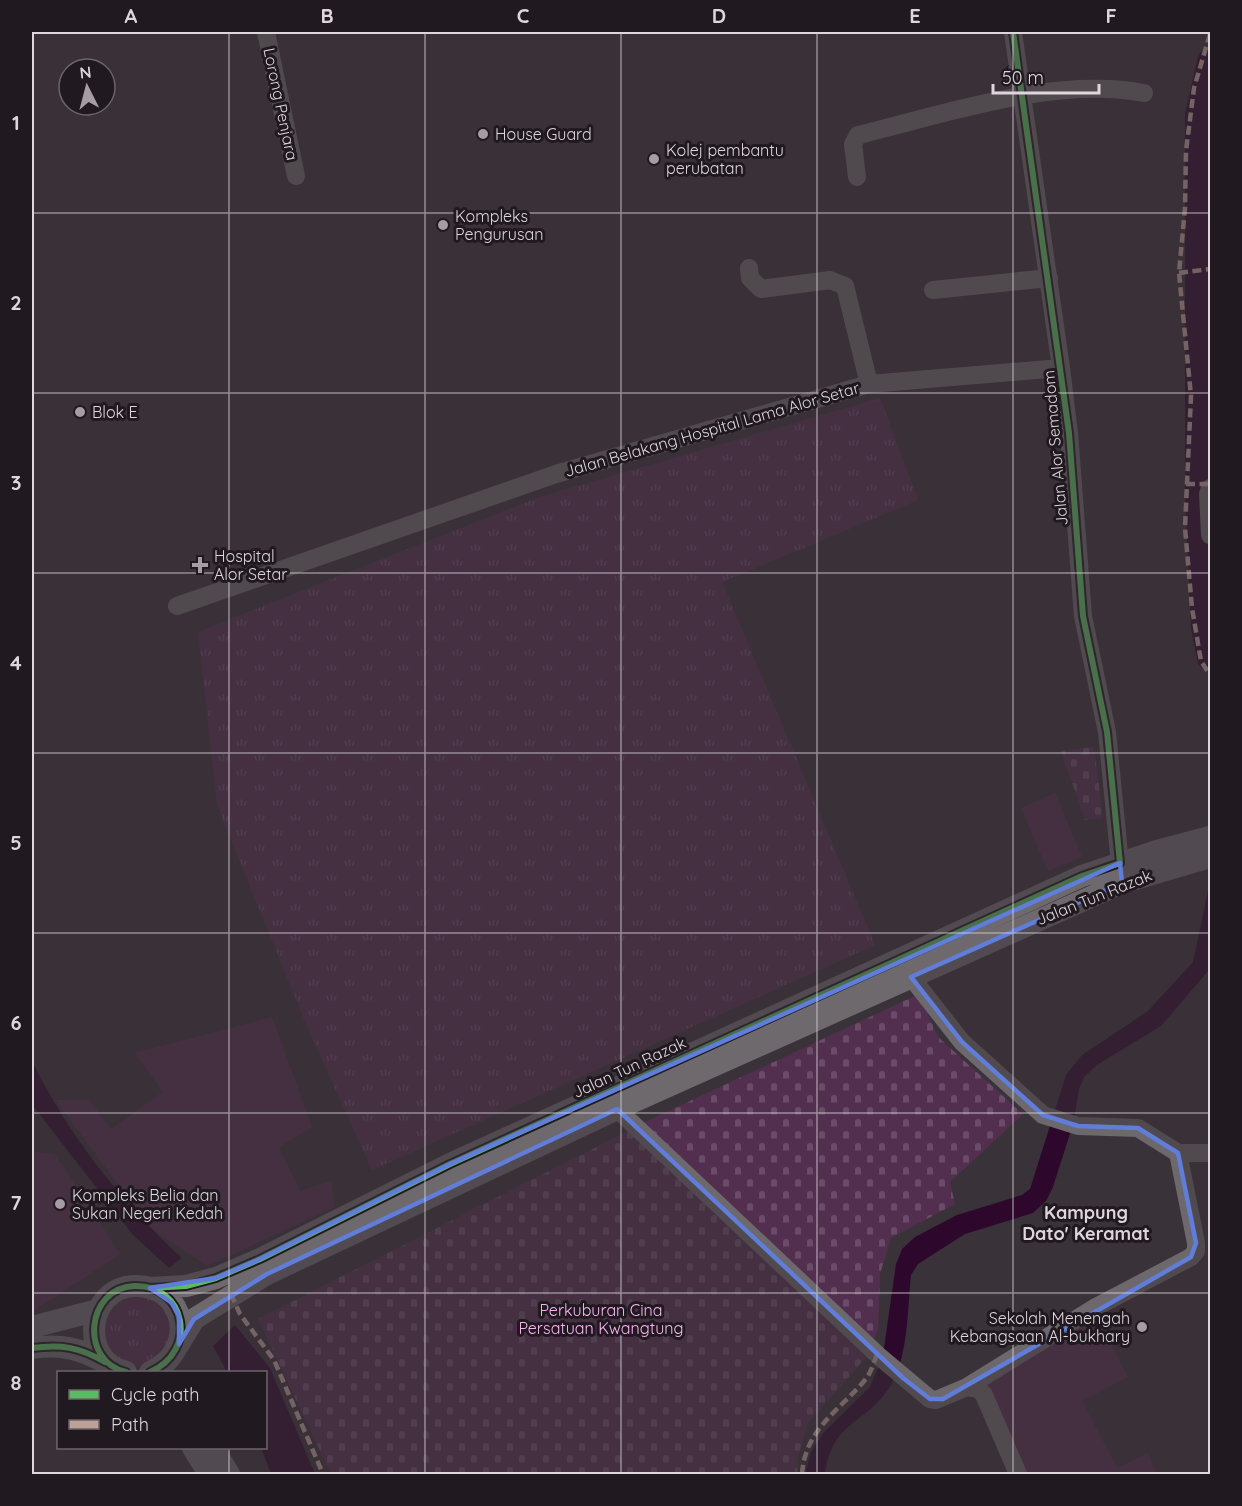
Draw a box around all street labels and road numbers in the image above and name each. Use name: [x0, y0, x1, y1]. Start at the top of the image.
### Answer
street label: Lorong Penjara: [259, 46, 303, 162]
street label: Jalan Alor Semadom: [1038, 369, 1072, 527]
street label: Jalan Belakang Hospital Lama Alor Setar: [562, 377, 862, 481]
street label: Jalan Tun Razak: [1033, 865, 1155, 929]
street label: Jalan Tun Razak: [569, 1032, 689, 1102]

